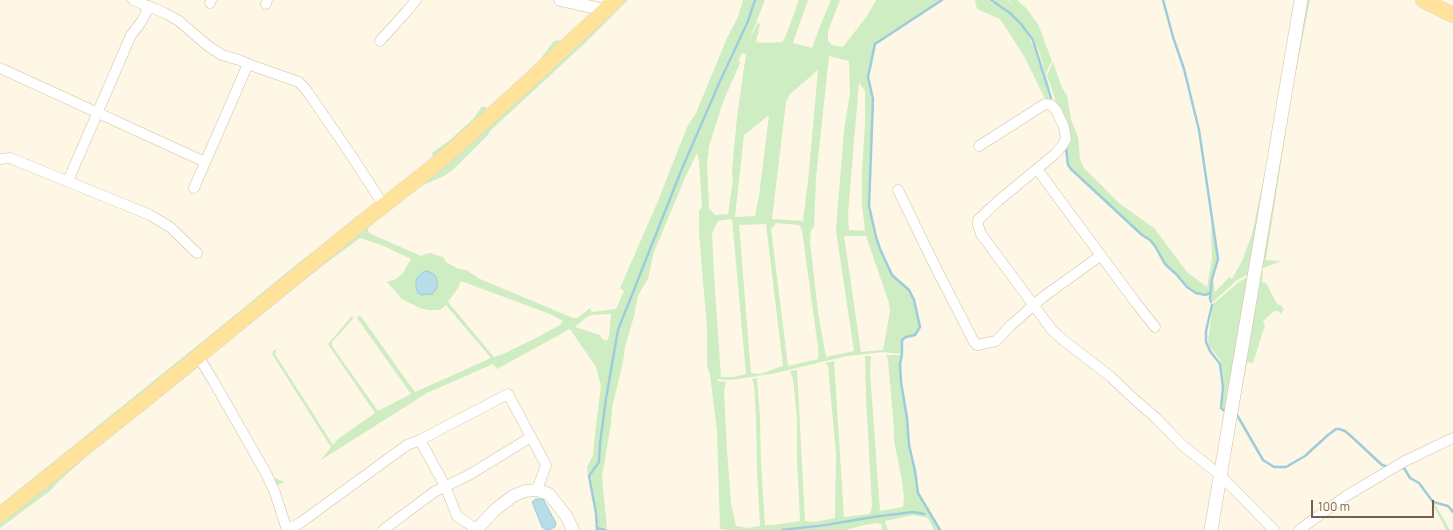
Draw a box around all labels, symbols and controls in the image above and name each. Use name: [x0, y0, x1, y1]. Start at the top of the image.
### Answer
scale bar: [1313, 492, 1436, 518]
text: 100 m: [1318, 498, 1350, 515]

